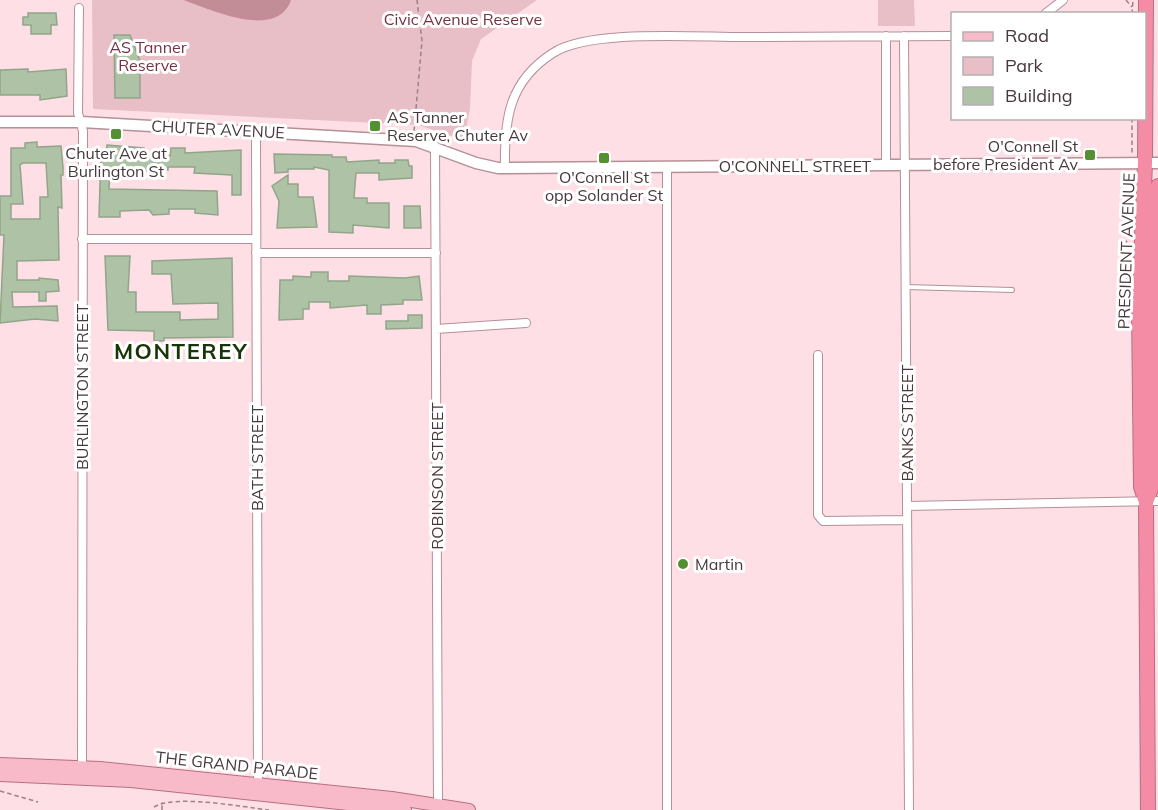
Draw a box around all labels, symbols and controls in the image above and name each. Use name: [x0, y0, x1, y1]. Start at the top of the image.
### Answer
park label: Civic Avenue Reserve: [384, 9, 542, 29]
legend: [951, 12, 1146, 120]
text: Road: [1005, 24, 1049, 47]
park label: AS Tanner Reserve: [109, 37, 187, 75]
text: Park: [1005, 54, 1044, 77]
text: Building: [1005, 84, 1073, 107]
place label: AS Tanner Reserve, Chuter Av: [387, 107, 529, 145]
street label: CHUTER AVENUE: [151, 116, 285, 142]
marker: AS Tanner Reserve, Chuter Av: [368, 119, 382, 133]
marker: Chuter Ave at Burlington St: [109, 127, 123, 141]
place label: O'Connell St before President Av: [933, 136, 1078, 174]
place label: Chuter Ave at Burlington St: [65, 143, 167, 181]
marker: O'Connell St before President Av: [1083, 148, 1097, 162]
marker: O'Connell St opp Solander St: [597, 151, 611, 165]
street label: O'CONNELL STREET: [719, 156, 872, 176]
place label: O'Connell St opp Solander St: [545, 167, 664, 205]
street label: PRESIDENT AVENUE: [1113, 172, 1139, 330]
street label: BURLINGTON STREET: [72, 304, 92, 470]
district label: MONTEREY: [114, 337, 248, 365]
street label: BANKS STREET: [897, 364, 917, 482]
street label: ROBINSON STREET: [427, 402, 447, 550]
street label: BATH STREET: [247, 405, 267, 511]
place label: Martin: [695, 554, 743, 574]
marker: Martin: [676, 557, 690, 571]
street label: THE GRAND PARADE: [155, 747, 319, 783]

